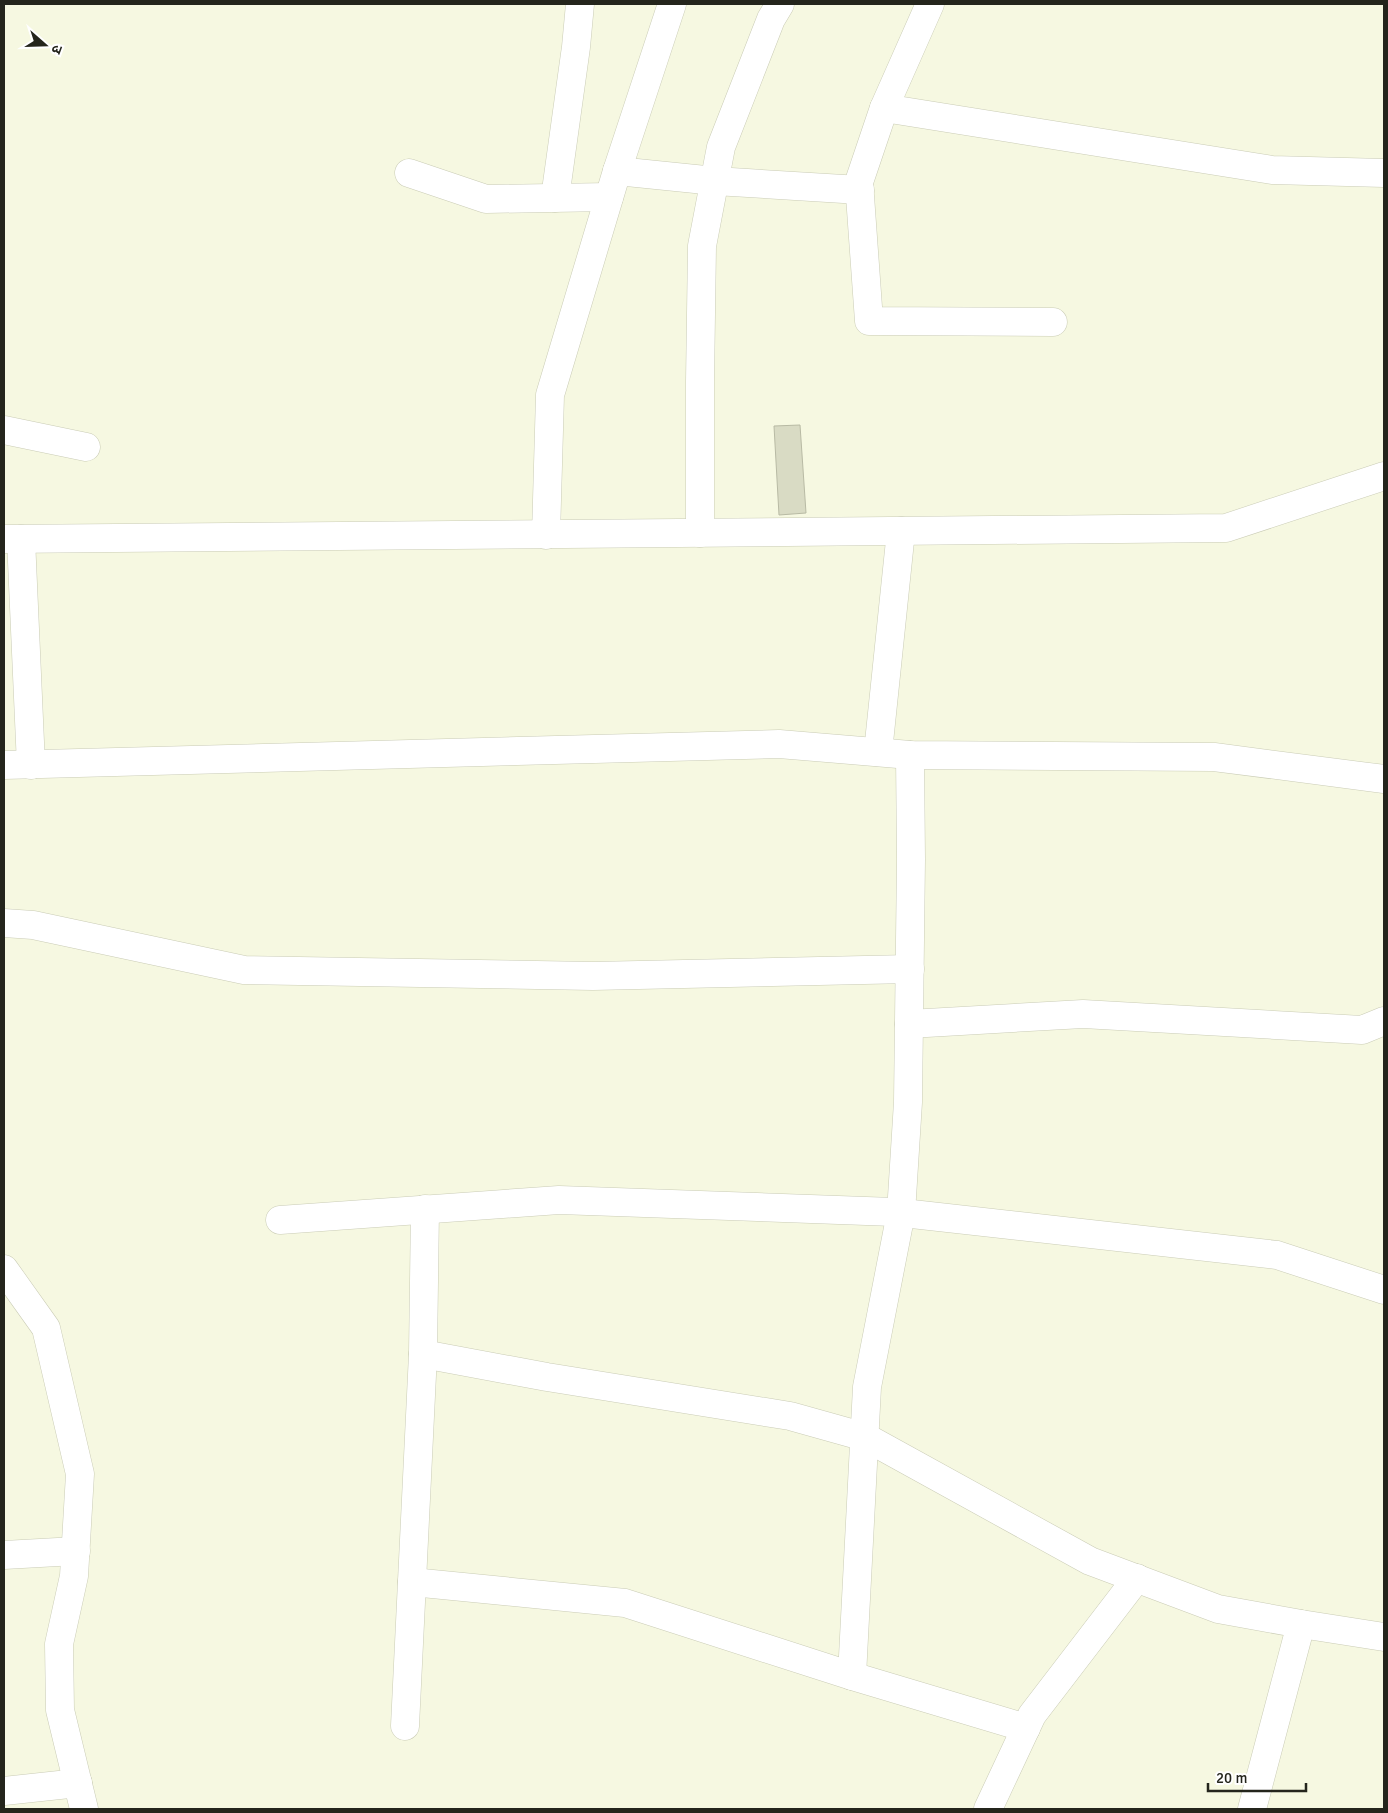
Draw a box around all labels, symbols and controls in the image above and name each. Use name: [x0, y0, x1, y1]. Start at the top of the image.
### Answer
north arrow: [20, 20, 70, 70]
text: उ: [47, 43, 66, 57]
scale bar: [1208, 1760, 1306, 1792]
text: 20 m: [1216, 1769, 1247, 1787]

